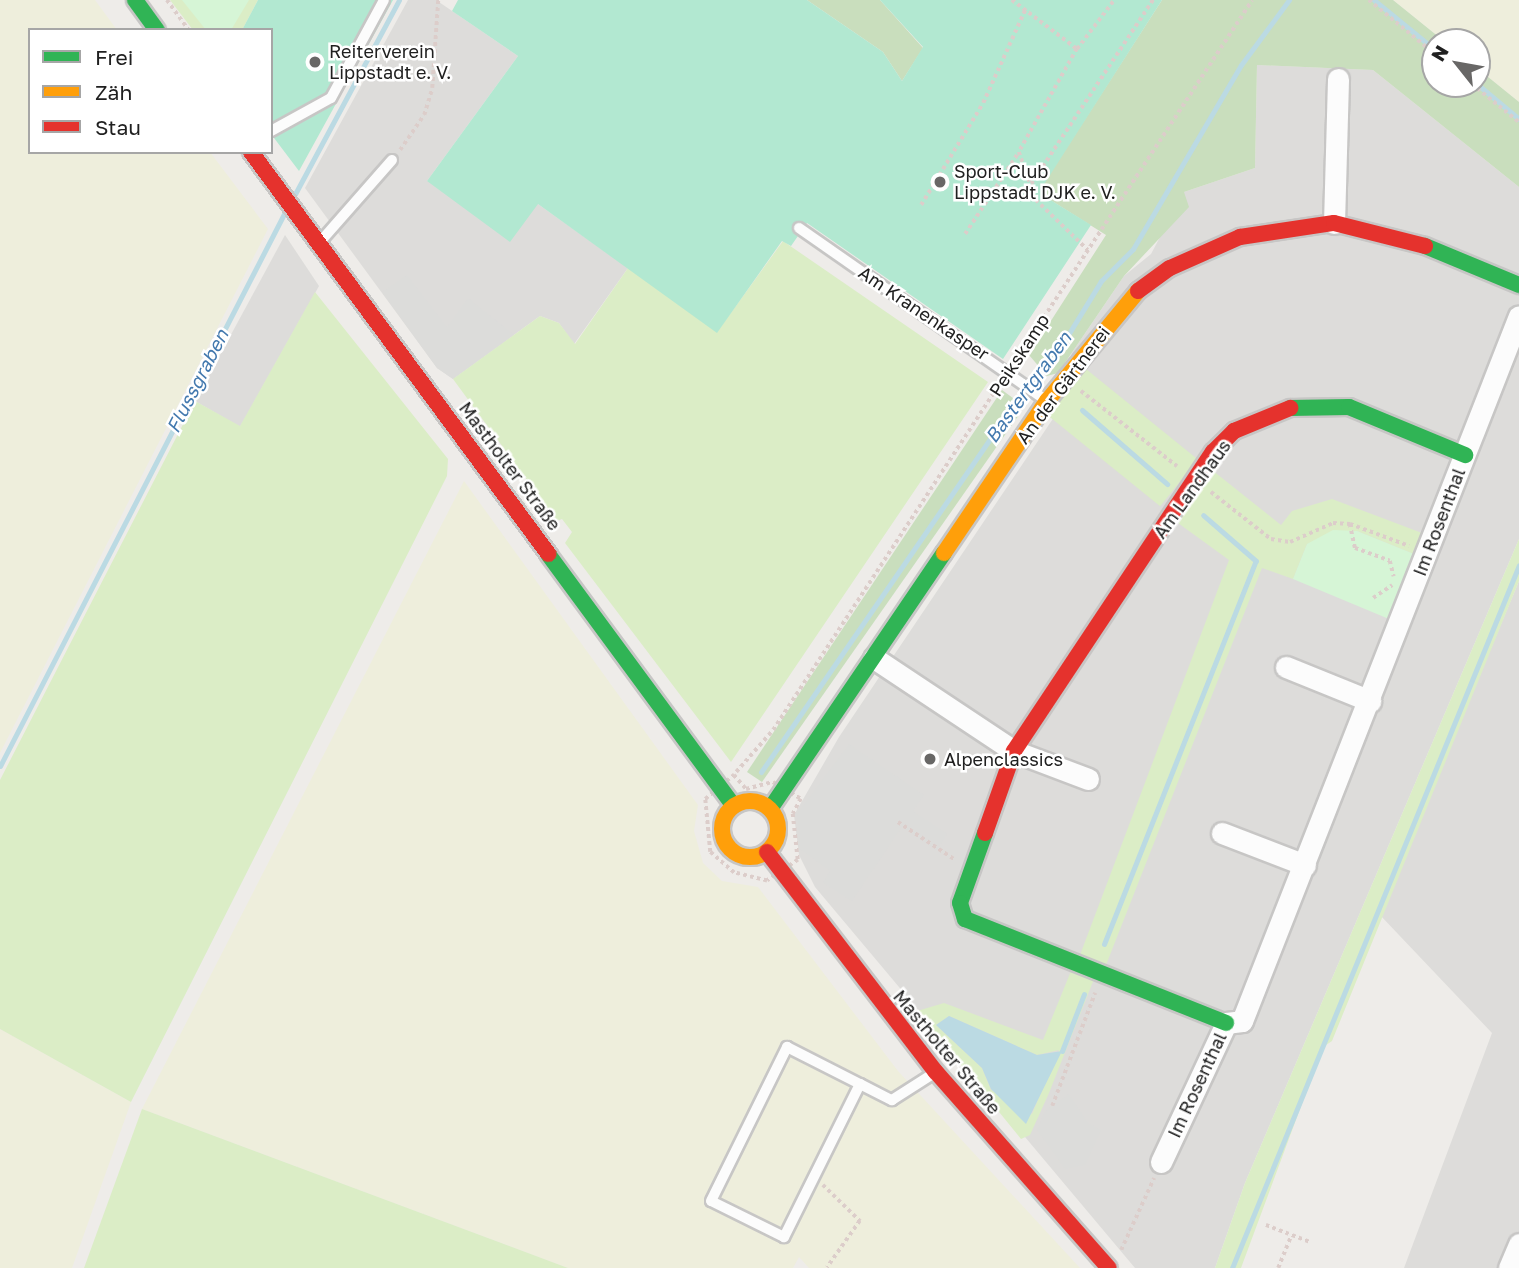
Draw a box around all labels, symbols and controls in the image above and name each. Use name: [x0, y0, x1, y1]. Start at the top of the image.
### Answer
legend: [28, 28, 273, 154]
north arrow: [1421, 28, 1491, 98]
place label: Reiterverein Lippstadt e. V.: [329, 41, 451, 84]
text: N: [1426, 41, 1453, 65]
text: Frei: [95, 44, 133, 70]
marker: Reiterverein Lippstadt e. V.: [307, 54, 323, 70]
text: Zäh: [95, 79, 132, 105]
text: Stau: [95, 114, 141, 140]
place label: Sport-Club Lippstadt DJK e. V.: [954, 161, 1116, 204]
marker: Sport-Club Lippstadt DJK e. V.: [932, 174, 948, 190]
street label: Am Kranenkasper: [855, 261, 993, 365]
street label: Peikskamp: [984, 310, 1054, 400]
street label: An der Gärtnerei: [1012, 322, 1114, 448]
water label: Flussgraben: [161, 325, 233, 437]
water label: Bastertgraben: [980, 327, 1076, 447]
street label: Mastholter Straße: [455, 398, 565, 534]
street label: Am Landhaus: [1149, 435, 1235, 543]
street label: Im Rosenthal: [1408, 465, 1470, 579]
place label: Alpenclassics: [944, 748, 1063, 770]
marker: Alpenclassics: [922, 751, 938, 767]
street label: Mastholter Straße: [889, 986, 1005, 1118]
street label: Im Rosenthal: [1163, 1029, 1231, 1141]

